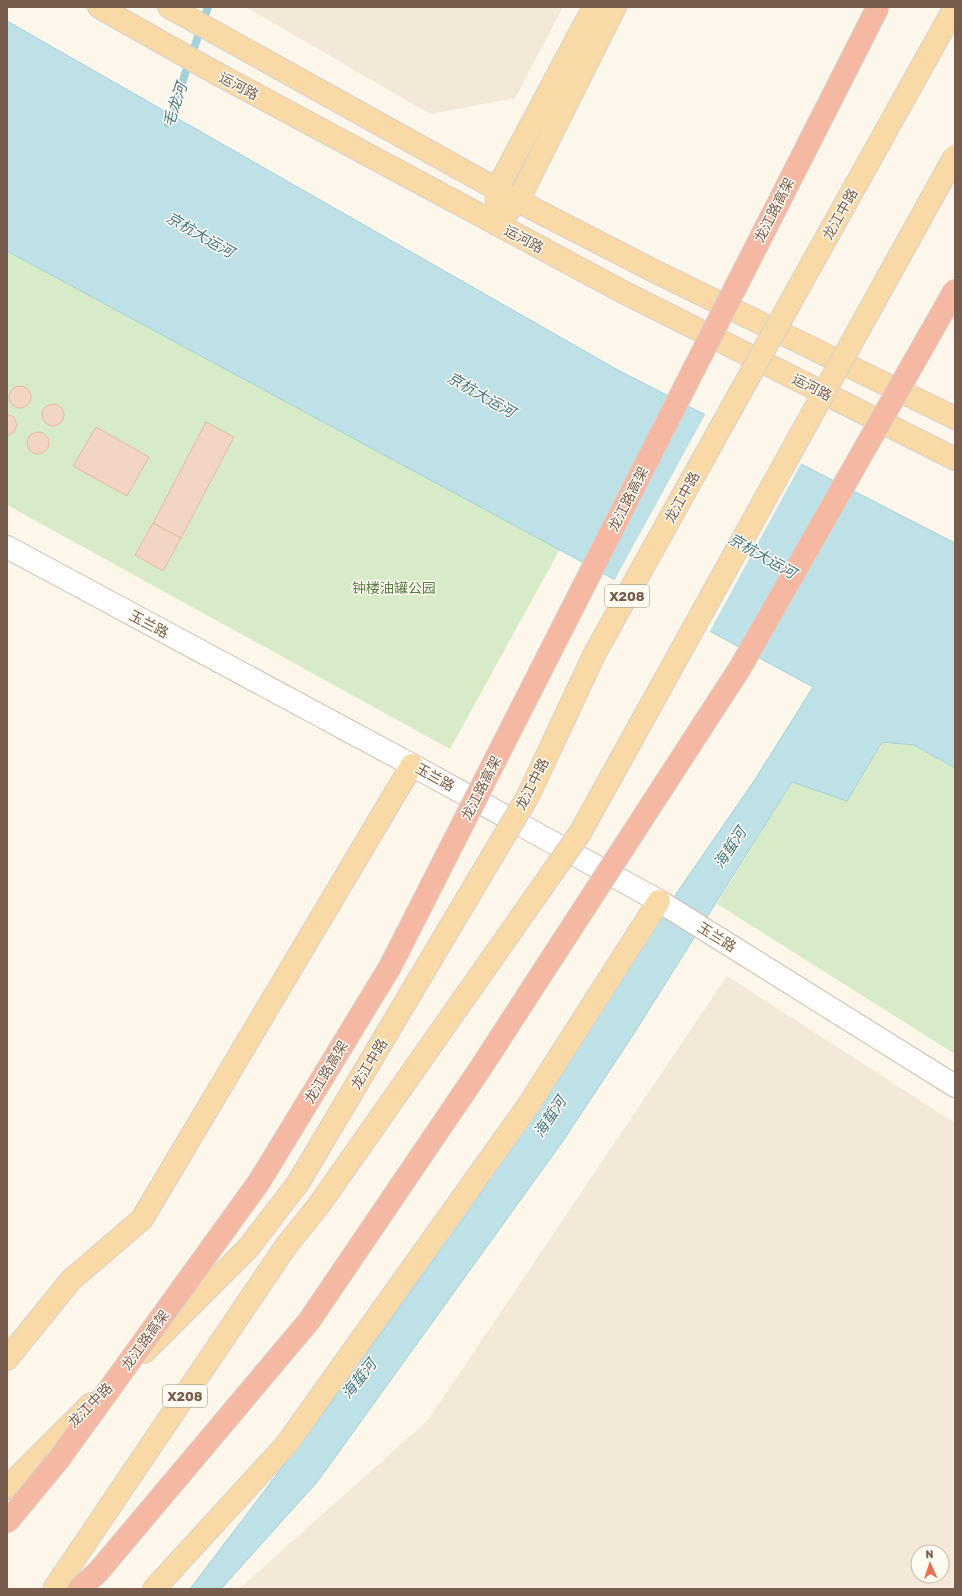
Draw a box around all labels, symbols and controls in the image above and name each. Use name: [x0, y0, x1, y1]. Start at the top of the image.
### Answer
street label: 运河路: [216, 69, 261, 104]
water label: 毛龙河: [159, 78, 192, 129]
street label: 龙江路高架: [751, 175, 798, 245]
street label: 龙江中路: [819, 186, 861, 243]
water label: 京杭大运河: [163, 208, 240, 263]
street label: 运河路: [501, 222, 546, 257]
water label: 京杭大运河: [444, 368, 521, 423]
street label: 运河路: [789, 370, 834, 405]
street label: 龙江路高架: [605, 464, 652, 534]
street label: 龙江中路: [661, 469, 703, 526]
water label: 京杭大运河: [725, 529, 802, 584]
park label: 钟楼油罐公园: [352, 580, 436, 597]
road number: X208: [605, 585, 649, 607]
street label: 玉兰路: [126, 607, 171, 642]
street label: 龙江路高架: [458, 753, 505, 823]
street label: 龙江中路: [512, 755, 553, 813]
street label: 玉兰路: [412, 760, 457, 795]
water label: 海蜇河: [710, 822, 752, 872]
street label: 玉兰路: [694, 919, 739, 956]
street label: 龙江中路: [348, 1036, 391, 1093]
street label: 龙江路高架: [301, 1038, 352, 1107]
water label: 海蜇河: [530, 1091, 572, 1141]
street label: 龙江路高架: [118, 1307, 173, 1374]
water label: 海蜇河: [338, 1354, 382, 1402]
street label: 龙江中路: [65, 1380, 116, 1431]
road number: X208: [163, 1385, 207, 1407]
north arrow: [910, 1544, 950, 1584]
text: N: [925, 1548, 934, 1561]

